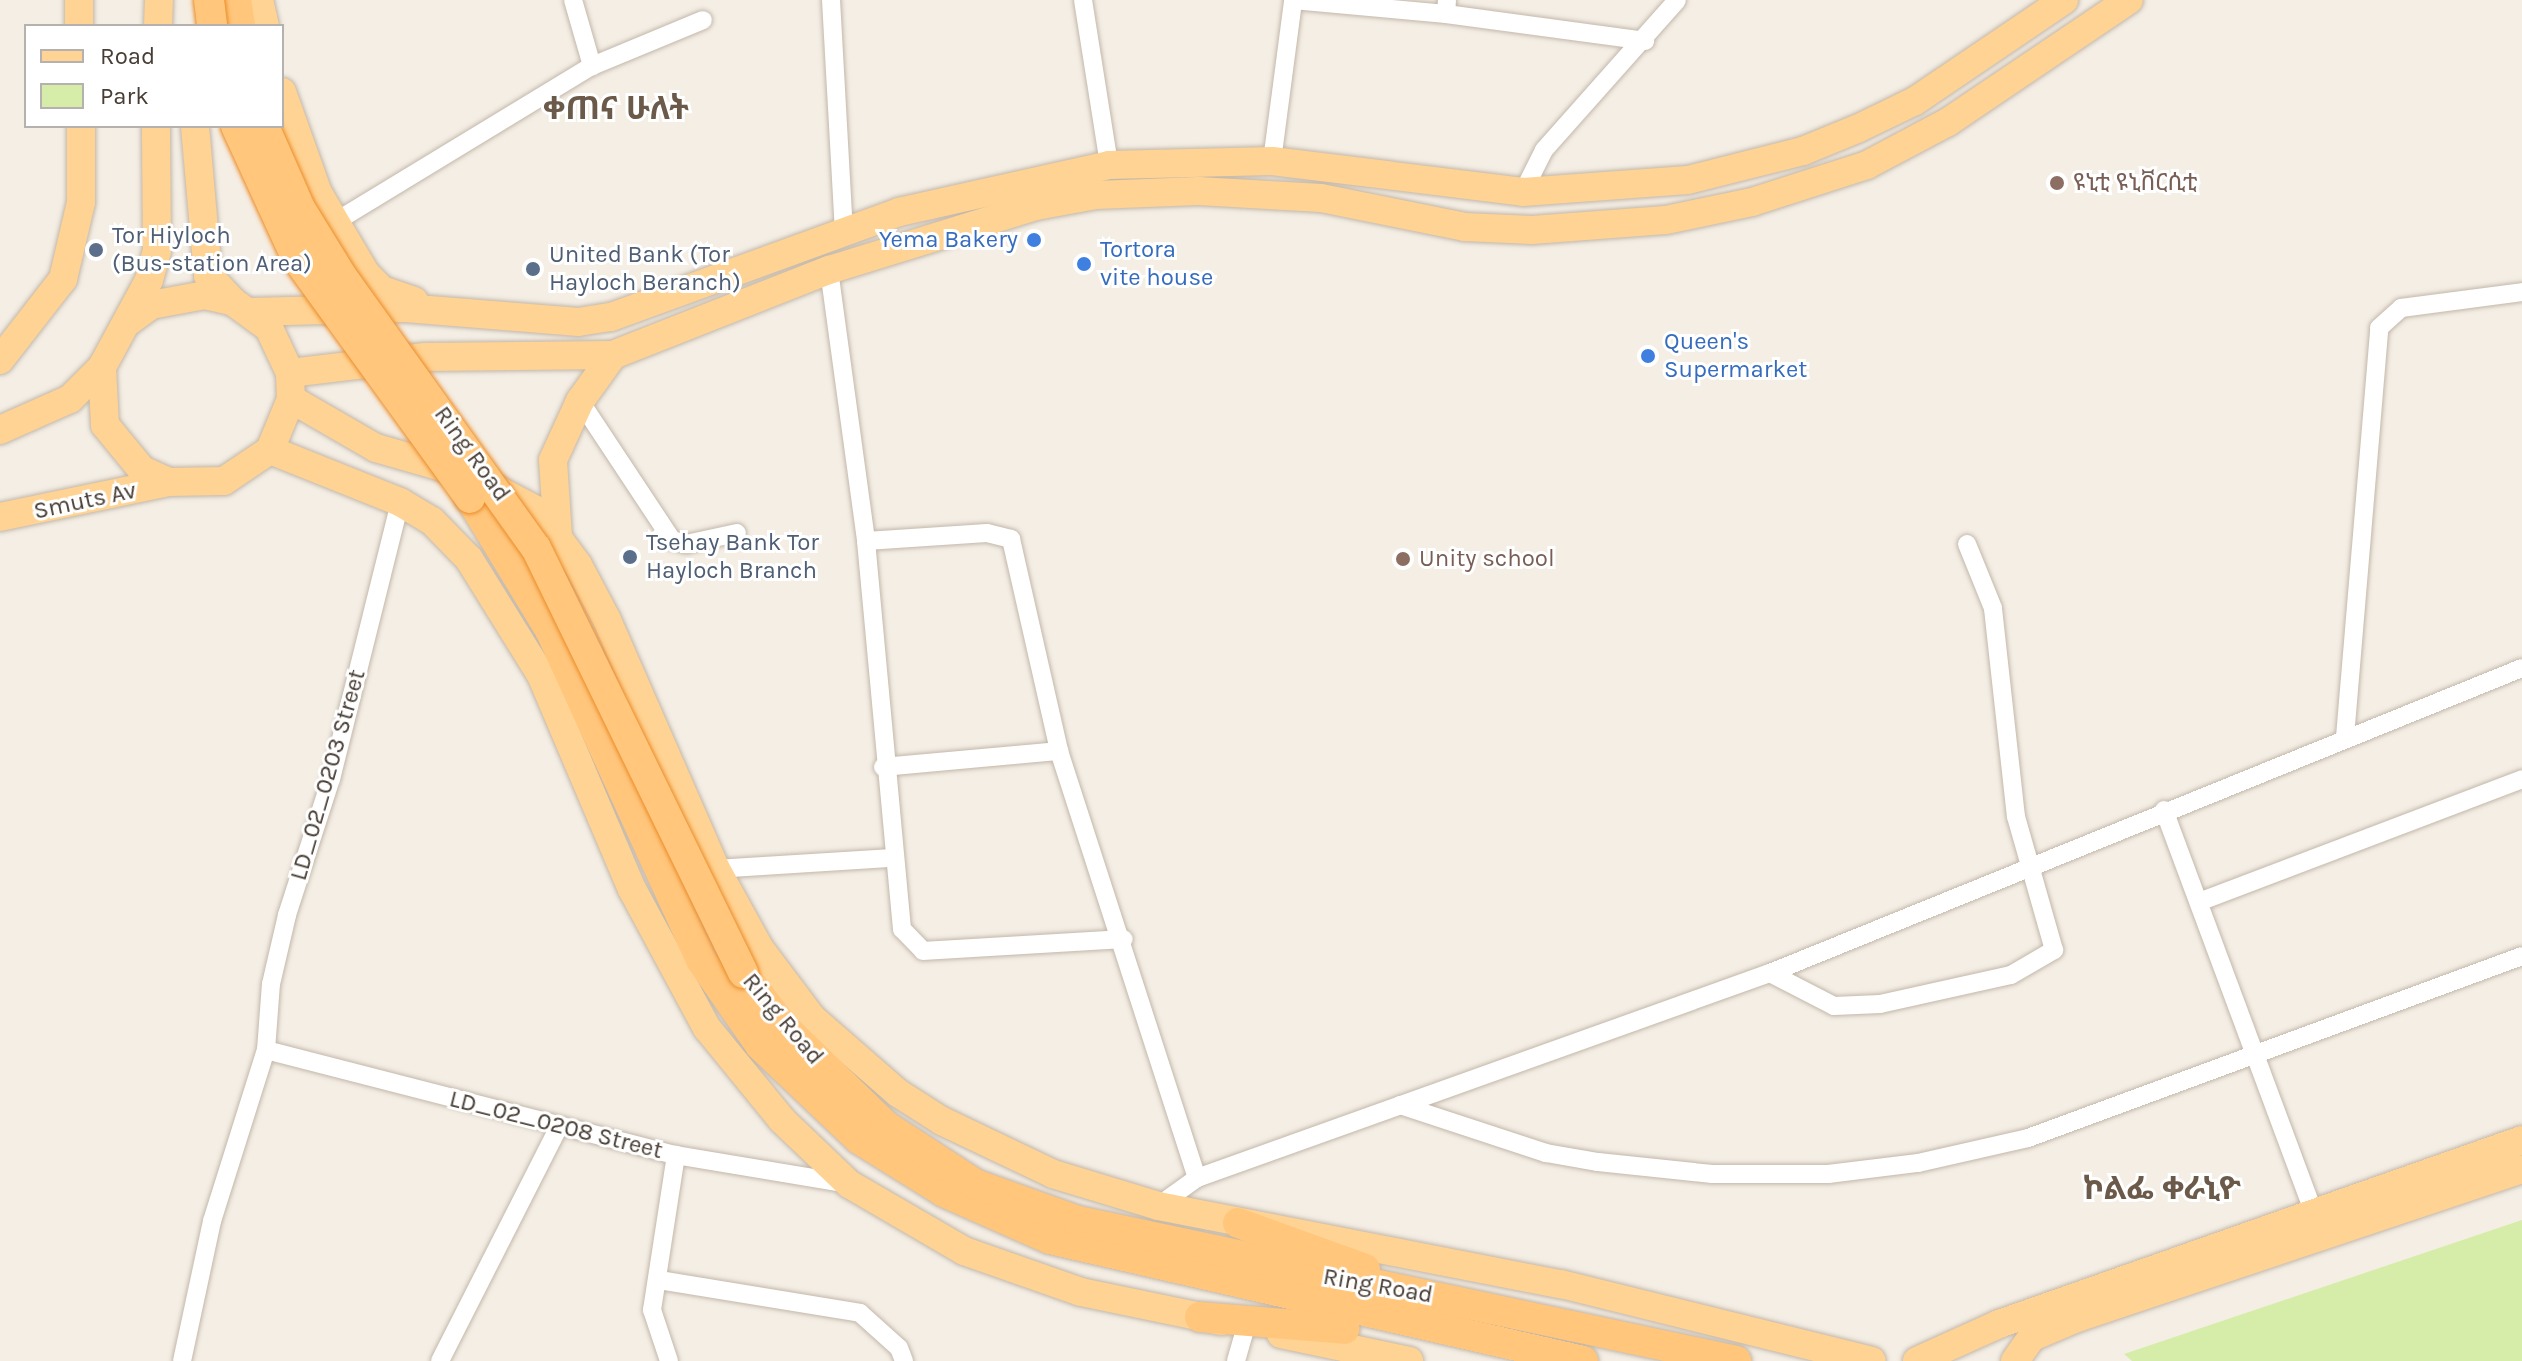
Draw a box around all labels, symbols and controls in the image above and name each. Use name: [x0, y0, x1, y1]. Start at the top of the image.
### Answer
legend: [24, 24, 284, 128]
text: Road: [100, 42, 155, 70]
text: Park: [100, 82, 149, 110]
district label: ቀጠና ሁለት: [543, 90, 689, 128]
place label: ዩኒቲ ዩኒቨርሲቲ: [2073, 169, 2197, 197]
marker: ዩኒቲ ዩኒቨርሲቲ: [2048, 174, 2066, 192]
place label: Tor Hiyloch (Bus-station Area): [112, 222, 312, 278]
place label: Yema Bakery: [879, 226, 1018, 254]
marker: Yema Bakery: [1025, 231, 1043, 249]
place label: Tortora vite house: [1100, 236, 1213, 292]
marker: Tor Hiyloch (Bus-station Area): [87, 241, 105, 259]
place label: United Bank (Tor Hayloch Beranch): [549, 241, 741, 297]
marker: Tortora vite house: [1075, 255, 1093, 273]
marker: United Bank (Tor Hayloch Beranch): [524, 260, 542, 278]
place label: Queen's Supermarket: [1664, 328, 1807, 384]
marker: Queen's Supermarket: [1639, 347, 1657, 365]
street label: Ring Road: [428, 401, 516, 507]
street label: Smuts Av: [31, 476, 139, 526]
place label: Tsehay Bank Tor Hayloch Branch: [646, 529, 819, 585]
place label: Unity school: [1419, 545, 1555, 573]
marker: Tsehay Bank Tor Hayloch Branch: [621, 548, 639, 566]
marker: Unity school: [1394, 550, 1412, 568]
street label: LD_02_0203 Street: [284, 666, 372, 884]
street label: Ring Road: [736, 967, 830, 1071]
street label: LD_02_0208 Street: [446, 1085, 666, 1165]
district label: ኮልፌ ቀራኒዮ: [2083, 1170, 2241, 1208]
street label: Ring Road: [1321, 1262, 1435, 1310]

